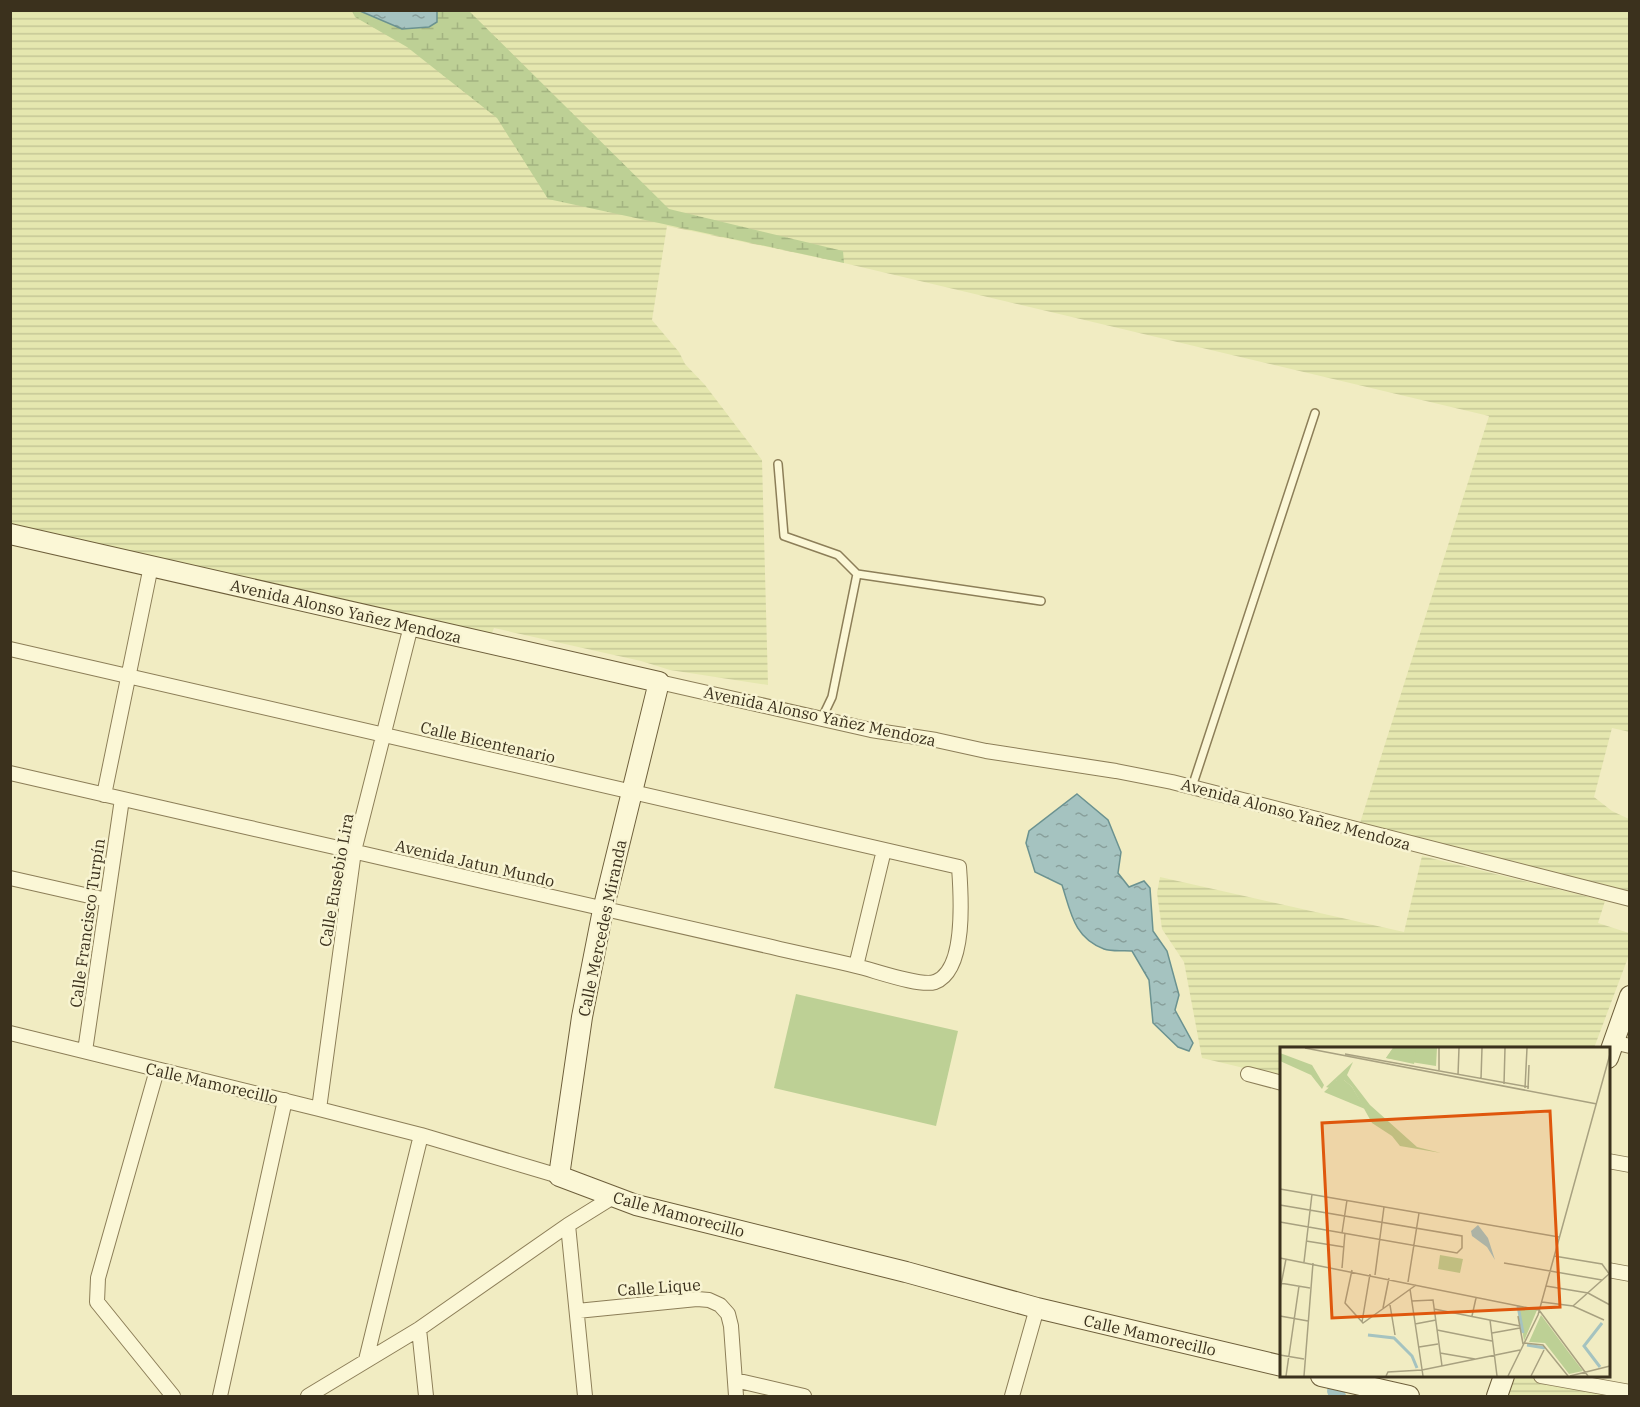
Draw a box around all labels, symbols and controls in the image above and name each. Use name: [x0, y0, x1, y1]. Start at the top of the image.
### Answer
street label: Avenida Alonso Yañez Mendoza: [228, 575, 464, 647]
street label: Avenida Alonso Yañez Mendoza: [702, 682, 938, 750]
street label: Calle Bicentenario: [419, 717, 557, 767]
street label: Avenida Alonso Yañez Mendoza: [1179, 774, 1413, 854]
street label: Calle Eusebio Lira: [314, 811, 358, 948]
street label: Avenida Jatun Mundo: [393, 835, 557, 891]
street label: Calle Francisco Turpín: [65, 837, 109, 1009]
street label: Calle Mercedes Miranda: [573, 837, 631, 1018]
inset map: [1280, 1047, 1610, 1377]
street label: Calle Mamorecillo: [144, 1058, 280, 1108]
street label: Calle Mamorecillo: [611, 1187, 747, 1241]
street label: Calle Lique: [617, 1274, 701, 1300]
street label: Calle Mamorecillo: [1082, 1310, 1218, 1360]

